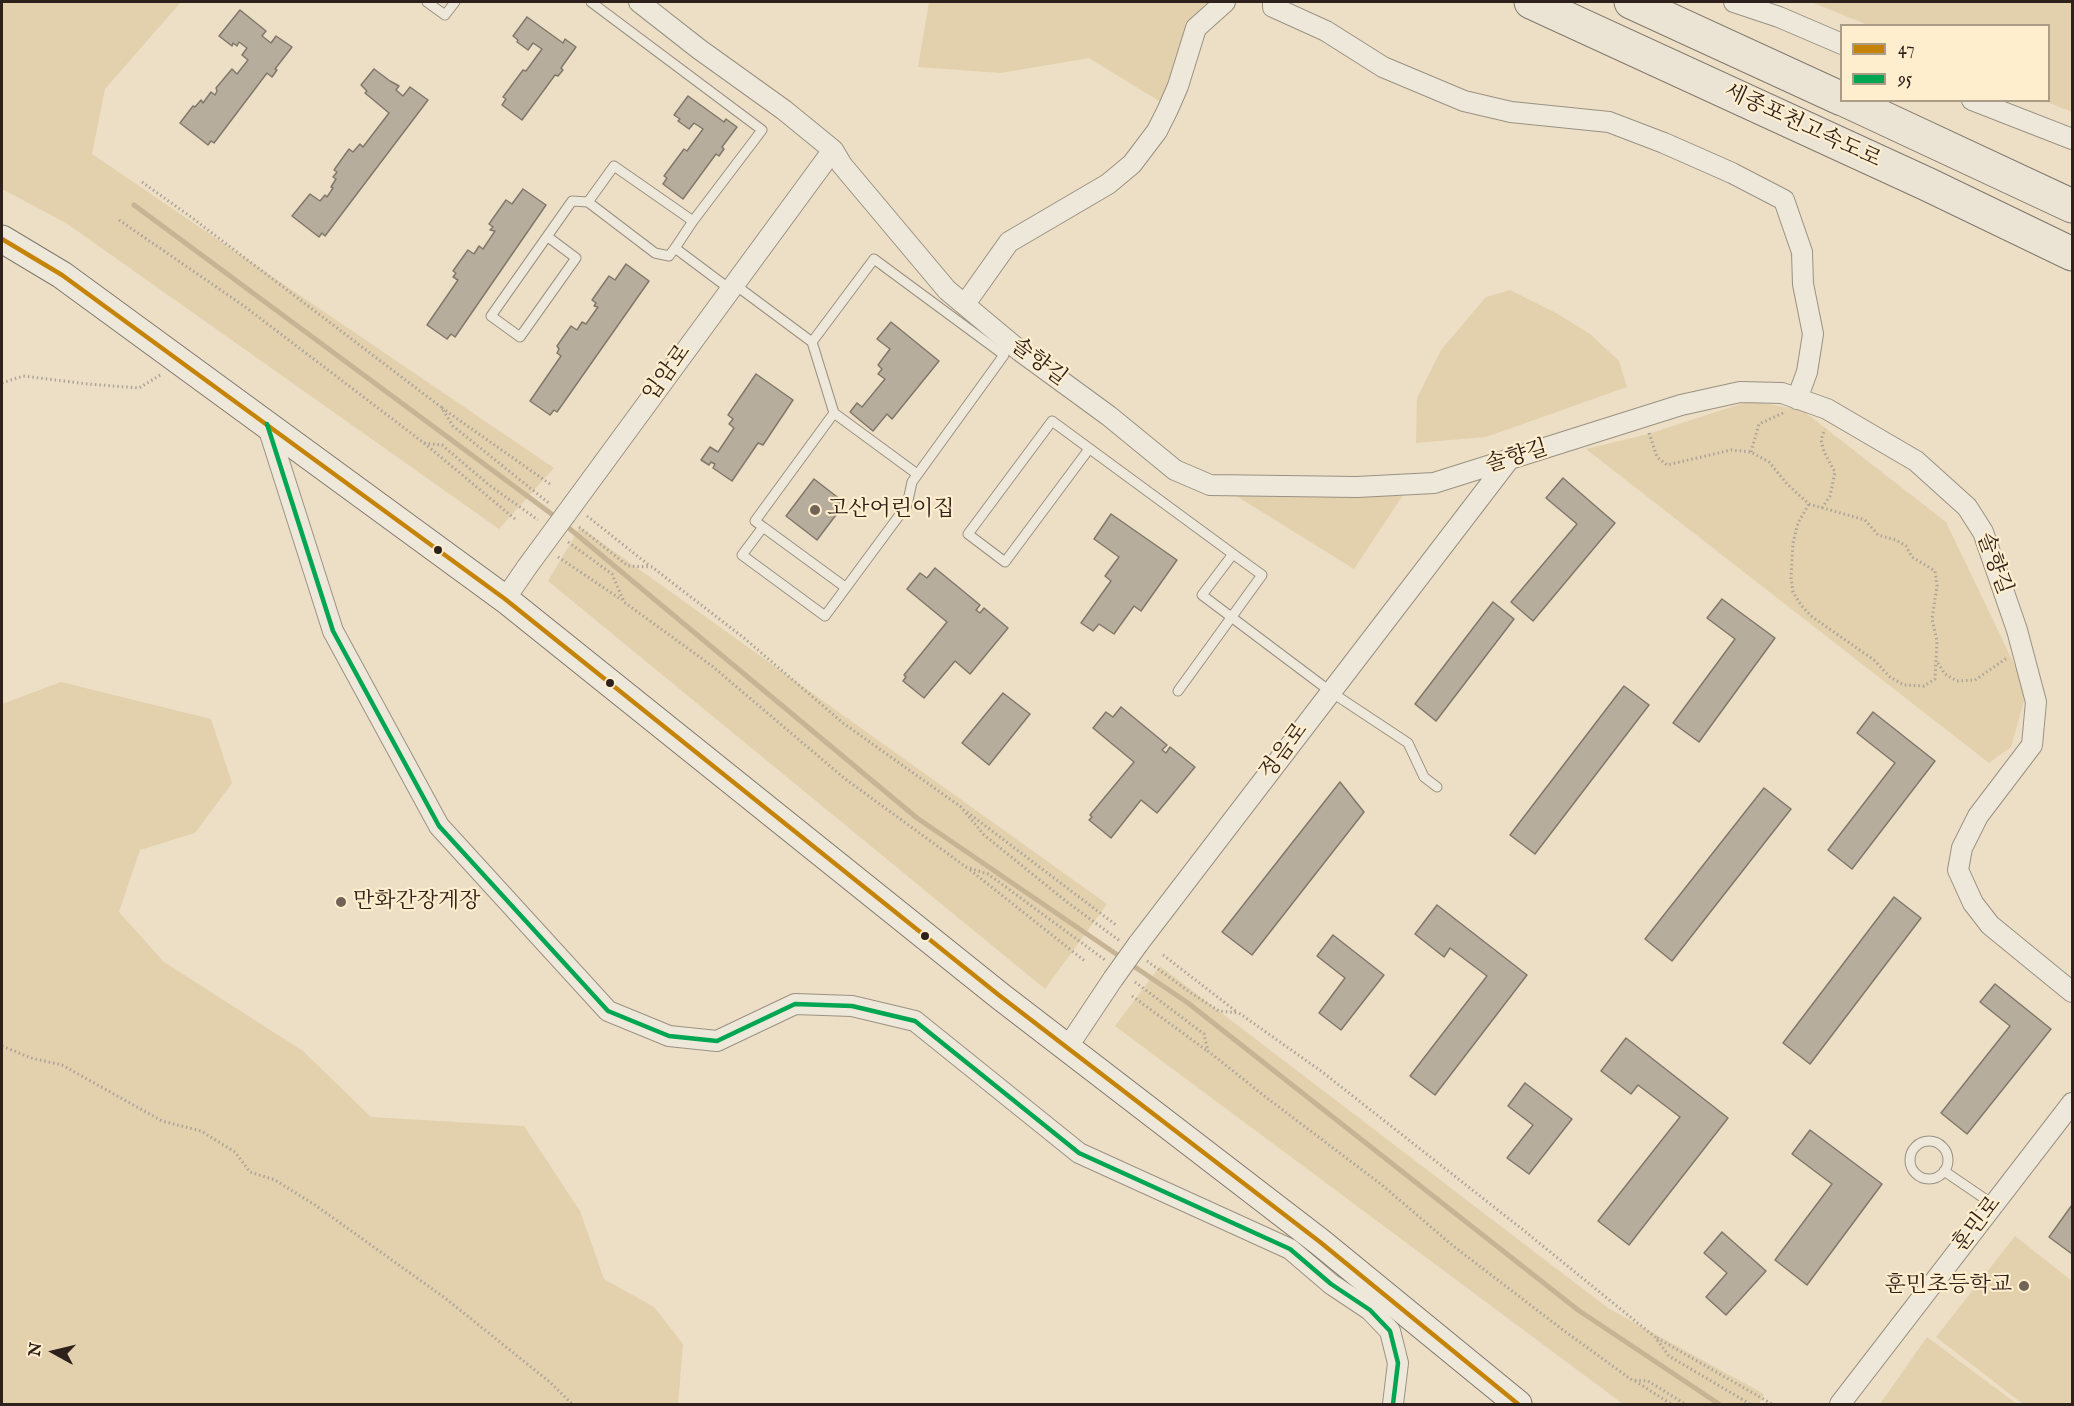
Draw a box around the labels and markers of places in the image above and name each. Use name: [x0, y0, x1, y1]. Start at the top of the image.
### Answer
place label: 고산어린이집: [827, 497, 955, 523]
marker: 고산어린이집: [808, 503, 822, 517]
unlabelled marker: [432, 544, 444, 556]
unlabelled marker: [604, 677, 616, 689]
place label: 만화간장게장: [353, 889, 481, 915]
marker: 만화간장게장: [334, 895, 348, 909]
unlabelled marker: [919, 930, 931, 942]
place label: 훈민초등학교: [1884, 1273, 2012, 1299]
marker: 훈민초등학교: [2017, 1279, 2031, 1293]

